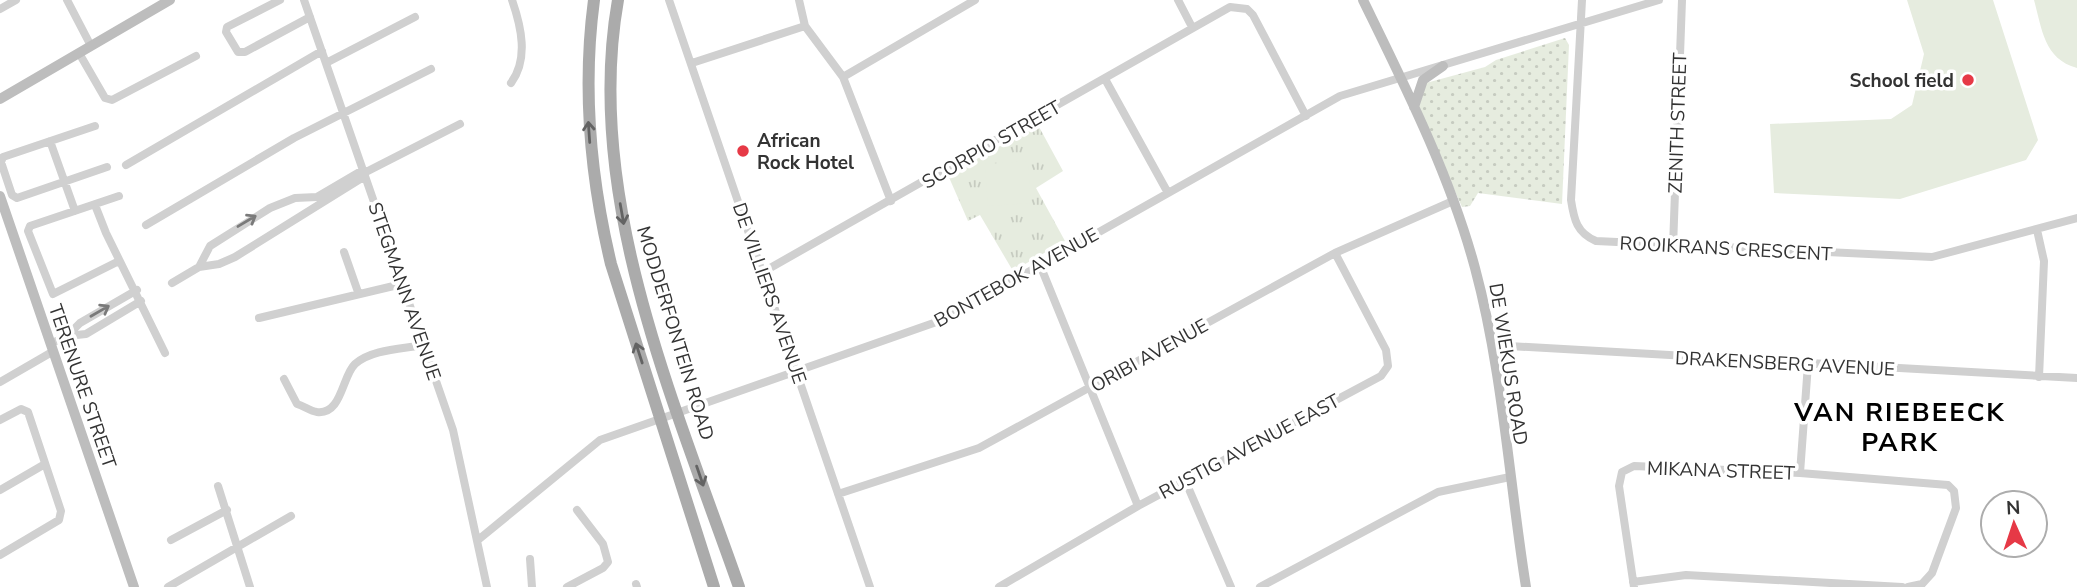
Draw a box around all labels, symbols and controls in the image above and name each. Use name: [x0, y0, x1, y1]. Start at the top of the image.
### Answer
street label: ZENITH STREET: [1663, 52, 1693, 194]
place label: School field: [1850, 68, 1954, 94]
marker: School field: [1960, 72, 1976, 88]
street label: SCORPIO STREET: [917, 94, 1066, 195]
one-way arrow: [582, 121, 595, 144]
place label: African Rock Hotel: [757, 128, 854, 176]
marker: African Rock Hotel: [735, 143, 751, 159]
street label: STEGMANN AVENUE: [361, 199, 447, 384]
street label: DE VILLIERS AVENUE: [726, 199, 812, 387]
one-way arrow: [615, 202, 629, 225]
one-way arrow: [236, 214, 256, 228]
street label: BONTEBOK AVENUE: [930, 222, 1103, 334]
street label: MODDERFONTEIN ROAD: [630, 223, 720, 444]
street label: ROOIKRANS CRESCENT: [1619, 230, 1833, 268]
street label: DE WIEKUS ROAD: [1482, 281, 1534, 447]
street label: TERENURE STREET: [42, 301, 122, 472]
one-way arrow: [89, 304, 110, 317]
street label: ORIBI AVENUE: [1086, 313, 1213, 399]
one-way arrow: [632, 342, 645, 364]
street label: DRAKENSBERG AVENUE: [1674, 345, 1896, 383]
street label: RUSTIG AVENUE EAST: [1155, 388, 1345, 506]
district label: VAN RIEBEECK PARK: [1793, 395, 2006, 460]
street label: MIKANA STREET: [1647, 455, 1796, 487]
one-way arrow: [695, 465, 707, 487]
north arrow: [1979, 489, 2049, 559]
text: N: [2005, 495, 2021, 521]

